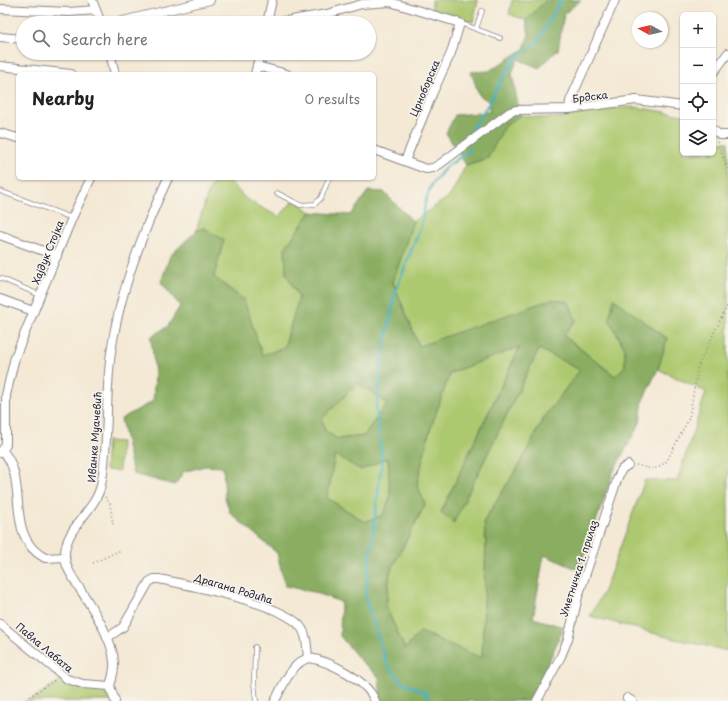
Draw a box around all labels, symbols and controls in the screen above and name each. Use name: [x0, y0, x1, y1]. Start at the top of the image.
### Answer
north arrow: [632, 12, 668, 48]
map controls: [680, 12, 716, 156]
button: +: [680, 12, 716, 48]
search box: [16, 16, 376, 60]
icon: search: [30, 27, 52, 49]
text: Search here: [62, 27, 148, 50]
button: −: [680, 48, 716, 84]
street label: Црноборска: [405, 57, 443, 119]
button: locate: [680, 84, 716, 120]
text: Nearby: [32, 85, 94, 111]
street label: Брдска: [571, 86, 609, 106]
text: 0 results: [305, 89, 360, 108]
button: layers: [680, 120, 716, 156]
street label: Хајдук Стојка: [27, 217, 68, 287]
street label: Иванке Муачевић: [83, 391, 106, 483]
street label: Уметничка 1. прилаз: [555, 518, 601, 618]
street label: Драгана Родића: [192, 569, 275, 607]
street label: Павла Лабата: [13, 619, 77, 676]

